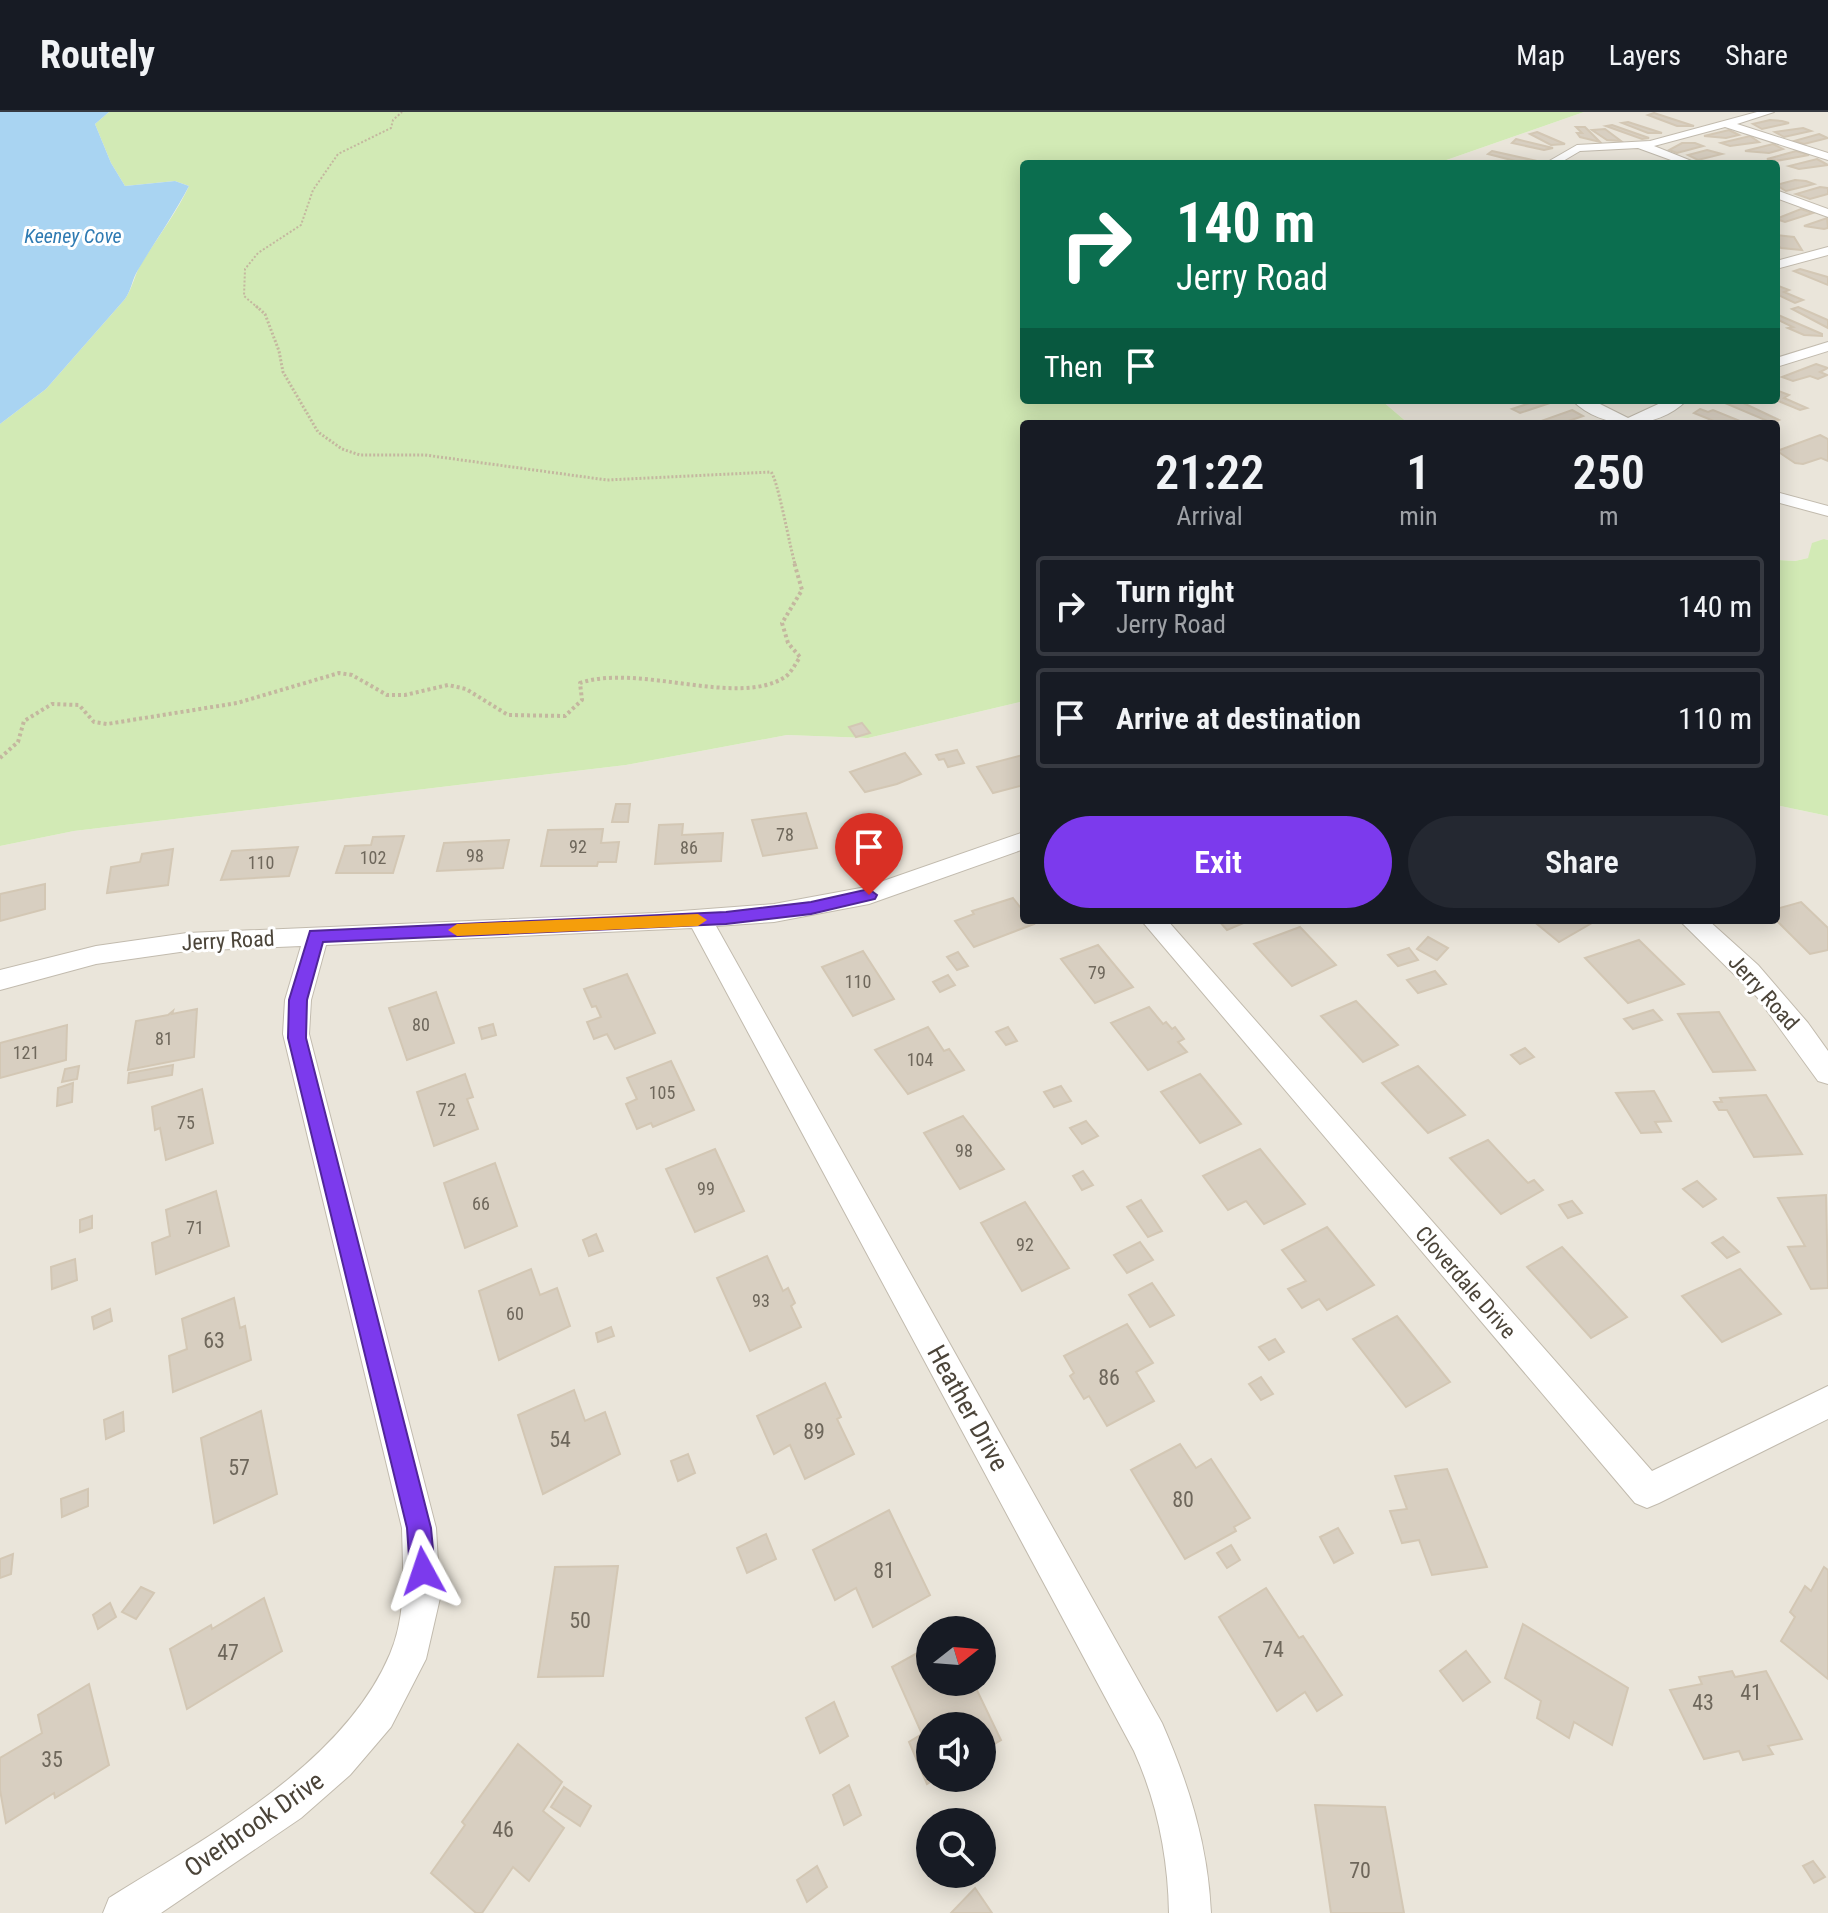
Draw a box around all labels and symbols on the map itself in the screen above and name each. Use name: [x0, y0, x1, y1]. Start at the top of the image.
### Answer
water label: Keeney Cove: [24, 224, 122, 248]
pin: [835, 813, 903, 895]
house number: 78: [776, 824, 794, 845]
house number: 92: [569, 836, 587, 857]
house number: 86: [680, 837, 698, 858]
house number: 98: [466, 845, 484, 866]
house number: 102: [360, 847, 386, 868]
house number: 110: [248, 852, 274, 873]
street label: Jerry Road: [181, 926, 275, 955]
street label: Jerry Road: [1723, 949, 1804, 1035]
house number: 79: [1088, 962, 1106, 983]
house number: 110: [845, 971, 871, 992]
house number: 80: [412, 1014, 430, 1035]
house number: 81: [155, 1028, 173, 1049]
house number: 121: [13, 1042, 39, 1063]
house number: 104: [907, 1049, 933, 1070]
house number: 105: [649, 1082, 675, 1103]
house number: 72: [438, 1099, 456, 1120]
house number: 75: [177, 1112, 195, 1133]
house number: 98: [955, 1140, 973, 1161]
house number: 99: [697, 1178, 715, 1199]
house number: 66: [472, 1193, 490, 1214]
house number: 71: [186, 1217, 204, 1238]
street label: Cloverdale Drive: [1410, 1221, 1521, 1343]
house number: 92: [1016, 1234, 1034, 1255]
house number: 93: [752, 1290, 770, 1311]
house number: 60: [506, 1303, 524, 1324]
house number: 63: [203, 1328, 225, 1353]
street label: Heather Drive: [921, 1340, 1015, 1476]
house number: 86: [1098, 1365, 1120, 1390]
house number: 89: [803, 1419, 825, 1444]
house number: 54: [549, 1427, 571, 1452]
house number: 57: [228, 1455, 250, 1480]
house number: 80: [1172, 1487, 1194, 1512]
position arrow: [381, 1529, 465, 1613]
house number: 81: [873, 1558, 895, 1583]
house number: 50: [569, 1608, 591, 1633]
north arrow: [916, 1616, 996, 1696]
house number: 74: [1262, 1637, 1284, 1662]
house number: 47: [217, 1640, 239, 1665]
house number: 41: [1740, 1680, 1762, 1705]
house number: 43: [1692, 1690, 1714, 1715]
house number: 35: [41, 1747, 63, 1772]
street label: Overbrook Drive: [179, 1765, 329, 1883]
house number: 46: [492, 1817, 514, 1842]
house number: 70: [1349, 1858, 1371, 1883]

